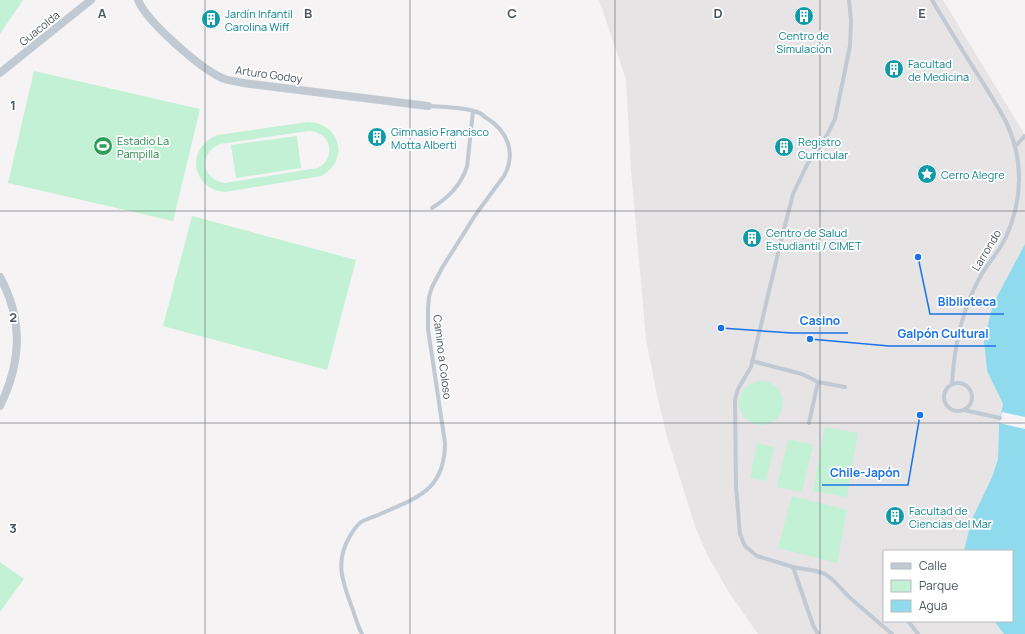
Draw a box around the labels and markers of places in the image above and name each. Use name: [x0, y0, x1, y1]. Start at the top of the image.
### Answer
building icon: Centro de Simulación: [793, 5, 815, 27]
place label: Jardín Infantil Carolina Wiff: [225, 6, 293, 34]
building icon: Jardín Infantil Carolina Wiff: [200, 8, 222, 30]
place label: Centro de Simulación: [776, 28, 832, 56]
place label: Facultad de Medicina: [908, 56, 969, 84]
building icon: Facultad de Medicina: [883, 58, 905, 80]
place label: Gimnasio Francisco Motta Alberti: [391, 124, 489, 152]
building icon: Gimnasio Francisco Motta Alberti: [366, 126, 388, 148]
place label: Estadio La Pampilla: [117, 133, 169, 161]
place label: Registro Curricular: [798, 134, 848, 162]
sports icon: Estadio La Pampilla: [92, 135, 114, 157]
building icon: Registro Curricular: [773, 136, 795, 158]
place icon: Cerro Alegre: [916, 163, 938, 185]
place label: Cerro Alegre: [941, 167, 1005, 182]
place label: Centro de Salud Estudiantil / CIMET: [766, 225, 862, 253]
building icon: Centro de Salud Estudiantil / CIMET: [741, 227, 763, 249]
callout: Biblioteca: [930, 290, 1004, 314]
callout: Casino: [792, 309, 848, 333]
callout: Galpón Cultural: [889, 322, 996, 346]
callout: Chile-Japón: [822, 461, 908, 485]
place label: Facultad de Ciencias del Mar: [909, 503, 992, 531]
building icon: Facultad de Ciencias del Mar: [884, 505, 906, 527]

